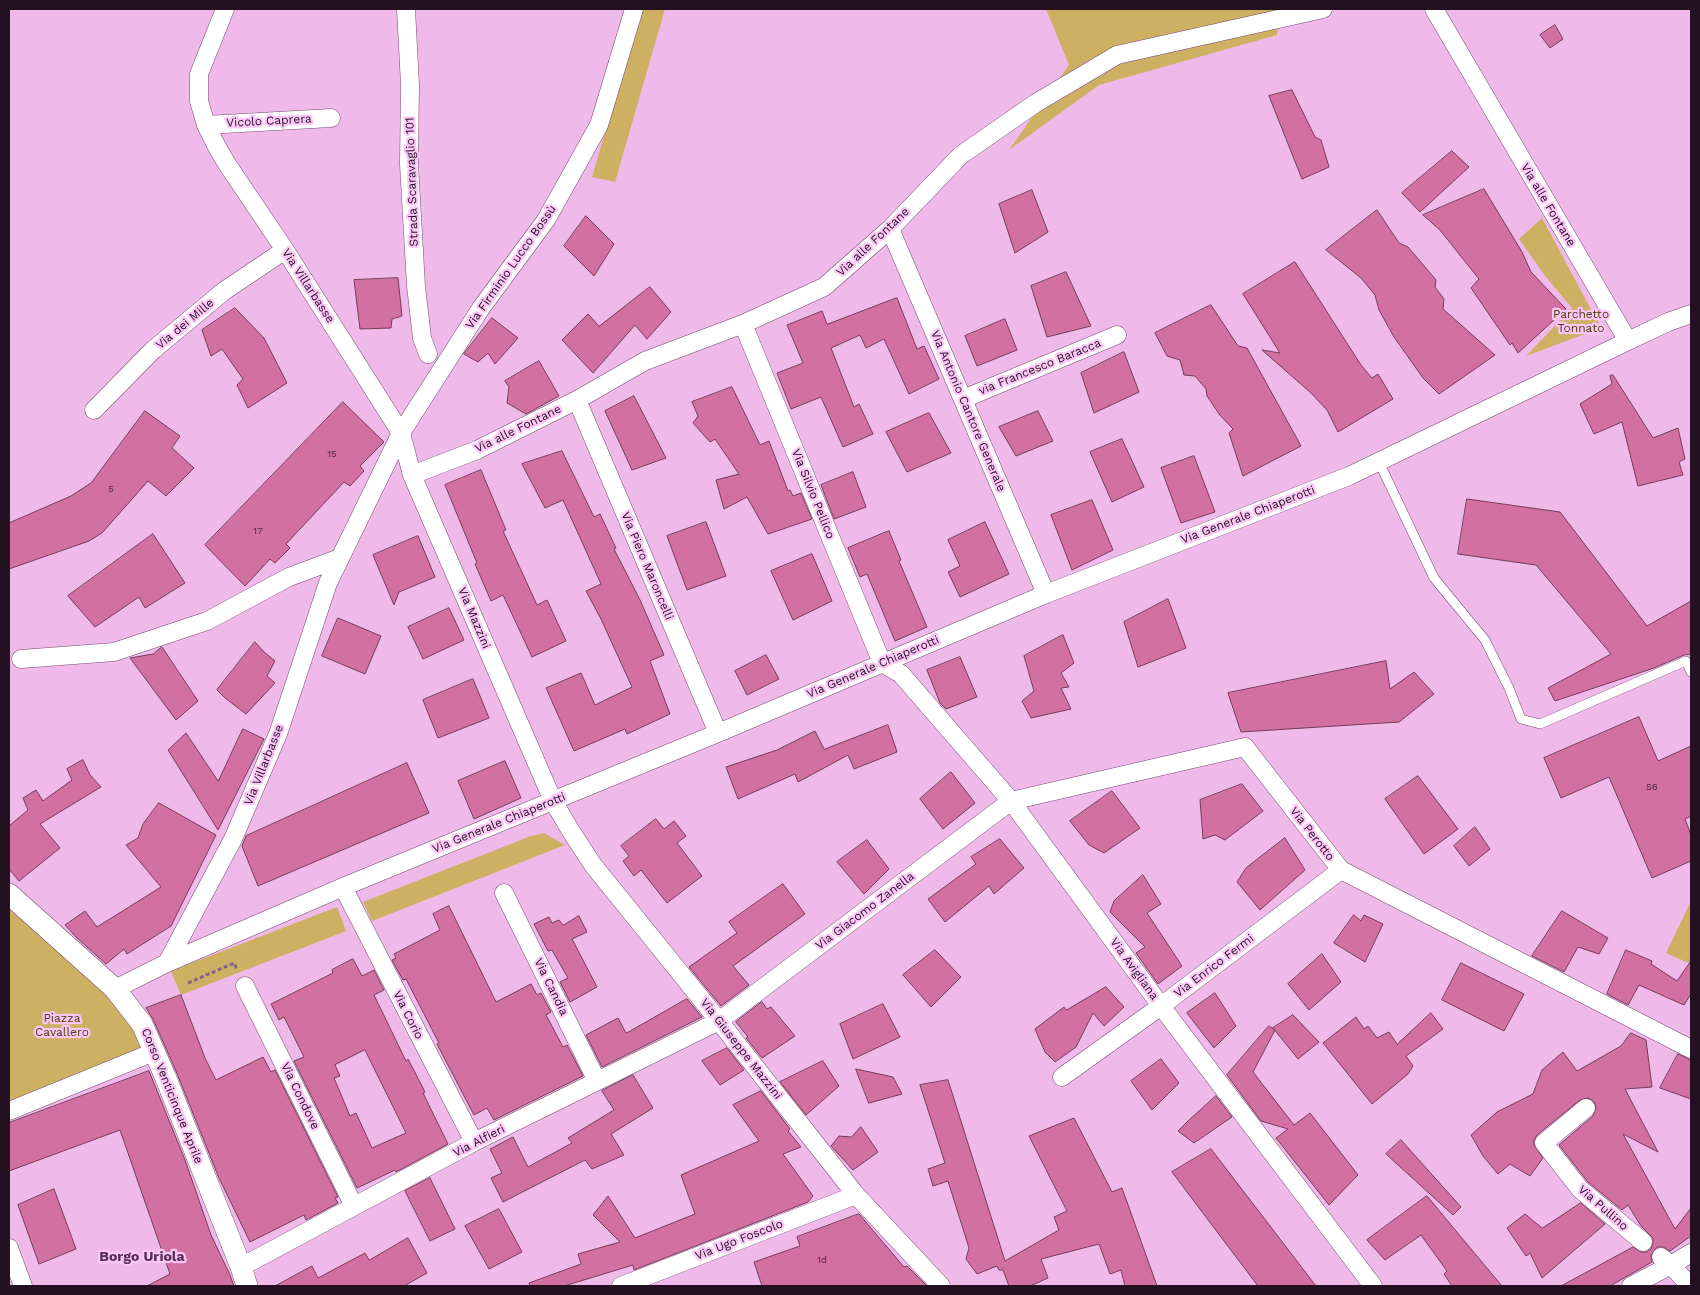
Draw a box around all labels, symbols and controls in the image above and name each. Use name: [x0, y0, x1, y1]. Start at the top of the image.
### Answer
street label: Vicolo Caprera: [226, 112, 312, 130]
street label: Strada Scaravaglio 101: [403, 117, 421, 247]
street label: Via alle Fontane: [1518, 161, 1578, 249]
street label: Via Firminio Lucco Bossù: [463, 202, 559, 332]
street label: Via alle Fontane: [834, 205, 912, 279]
street label: Via Villarbasse: [279, 246, 337, 326]
street label: Via dei Mille: [153, 296, 217, 352]
park label: Parchetto Tonnato: [1553, 307, 1609, 335]
street label: Via Antonio Cantore Generale: [927, 328, 1009, 494]
street label: via Francesco Baracca: [977, 336, 1103, 398]
street label: Via alle Fontane: [472, 402, 564, 456]
street label: Via Silvio Pellico: [788, 447, 838, 541]
house number: 15: [327, 448, 337, 460]
house number: 5: [108, 483, 114, 495]
street label: Via Generale Chiaperotti: [1179, 483, 1317, 547]
street label: Via Piero Maroncelli: [618, 510, 676, 622]
house number: 17: [253, 525, 263, 537]
street label: Via Mazzini: [455, 585, 493, 651]
street label: Via Generale Chiaperotti: [805, 633, 941, 701]
street label: Via Villarbasse: [241, 723, 287, 807]
house number: 56: [1646, 781, 1658, 793]
street label: Via Generale Chiaperotti: [430, 790, 568, 856]
street label: Via Perotto: [1287, 804, 1337, 864]
street label: Via Giacomo Zanella: [813, 869, 917, 953]
street label: Via Enrico Fermi: [1171, 931, 1257, 1001]
street label: Via Avigliana: [1107, 935, 1161, 1003]
street label: Via Candia: [531, 956, 571, 1018]
street label: Via Corio: [390, 988, 426, 1042]
street label: Via Giuseppe Mazzini: [697, 996, 785, 1102]
park label: Piazza Cavallero: [35, 1011, 89, 1039]
street label: Corso Venticinque Aprile: [138, 1026, 206, 1166]
street label: Via Condove: [278, 1060, 322, 1132]
street label: Via Alfieri: [451, 1122, 507, 1160]
street label: Via Pullino: [1575, 1182, 1631, 1234]
street label: Via Ugo Foscolo: [693, 1217, 785, 1263]
district label: Borgo Uriola: [99, 1249, 185, 1265]
house number: 1d: [817, 1254, 827, 1266]

